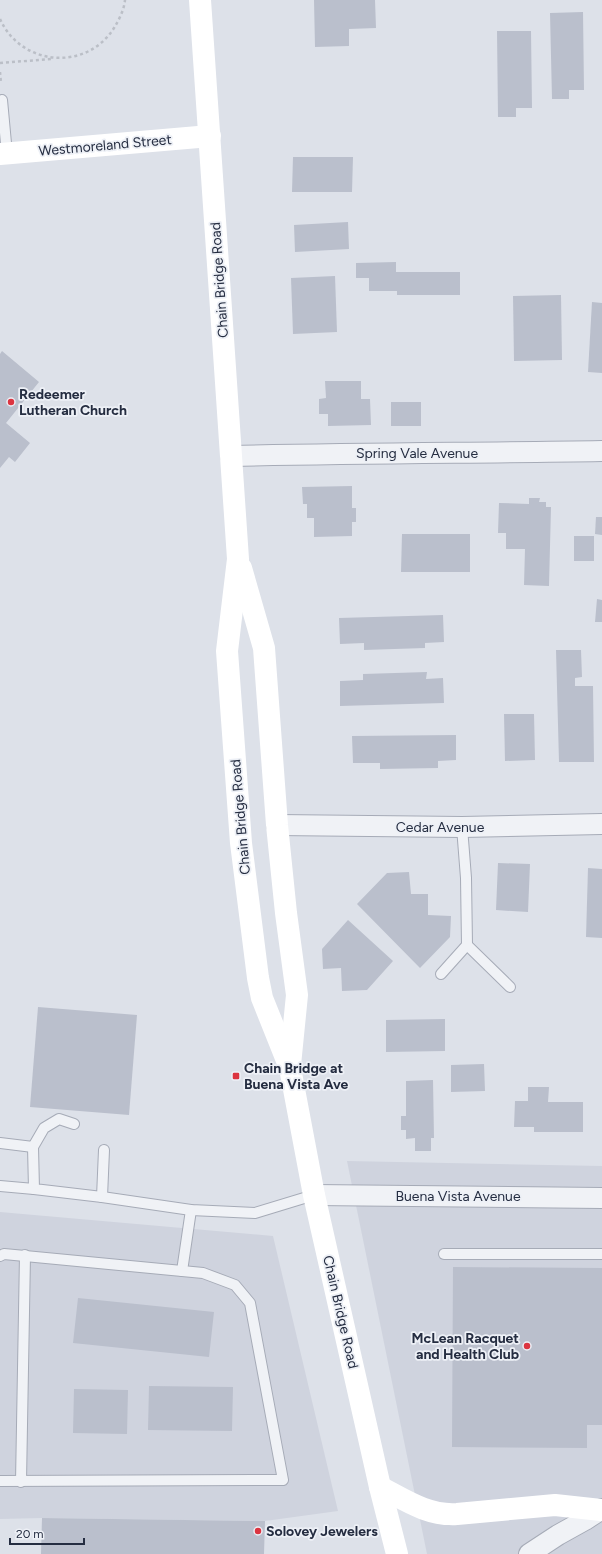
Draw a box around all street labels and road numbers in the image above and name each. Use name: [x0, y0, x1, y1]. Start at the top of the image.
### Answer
street label: Westmoreland Street: [38, 131, 172, 160]
street label: Chain Bridge Road: [207, 222, 232, 338]
street label: Spring Vale Avenue: [356, 445, 478, 462]
street label: Chain Bridge Road: [227, 759, 254, 875]
street label: Cedar Avenue: [396, 819, 485, 836]
street label: Buena Vista Avenue: [395, 1188, 521, 1205]
street label: Chain Bridge Road: [319, 1254, 362, 1370]

